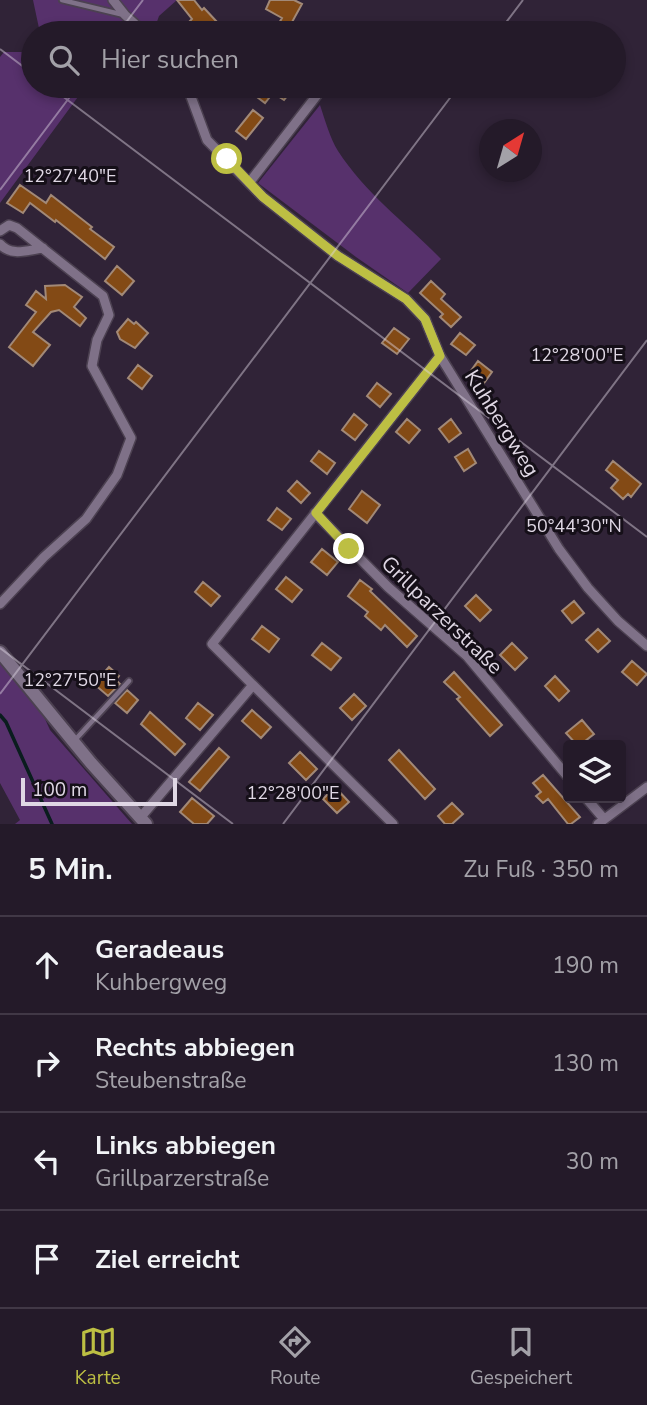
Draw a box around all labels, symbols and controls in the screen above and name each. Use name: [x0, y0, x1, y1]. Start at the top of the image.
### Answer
search box: [21, 21, 626, 98]
icon: search: [45, 41, 83, 79]
text: Hier suchen: [101, 42, 239, 77]
north arrow: [479, 119, 542, 182]
route start: [211, 143, 242, 174]
text: 12°27'40"E: [24, 164, 117, 188]
text: 12°28'00"E: [531, 343, 624, 367]
street label: Kuhbergweg: [458, 364, 546, 482]
text: 50°44'30"N: [526, 514, 622, 538]
route end: [333, 533, 364, 564]
street label: Grillparzerstraße: [375, 550, 509, 680]
text: 12°27'50"E: [24, 668, 117, 692]
map controls: [563, 740, 626, 803]
button: layers: [563, 740, 626, 803]
scale bar: [21, 775, 177, 807]
text: 100 m: [32, 777, 87, 803]
text: 12°28'00"E: [247, 781, 340, 805]
text: 5 Min.: [28, 849, 113, 890]
text: Zu Fuß · 350 m: [463, 854, 619, 885]
text: Geradeaus: [95, 932, 224, 967]
icon: ahead: [28, 946, 66, 984]
text: 190 m: [552, 950, 619, 981]
text: Kuhbergweg: [95, 967, 227, 998]
text: Rechts abbiegen: [95, 1030, 295, 1065]
icon: right: [28, 1044, 66, 1082]
text: 130 m: [552, 1048, 619, 1079]
text: Steubenstraße: [95, 1065, 247, 1096]
text: Links abbiegen: [95, 1128, 276, 1163]
icon: left: [28, 1142, 66, 1180]
text: 30 m: [566, 1146, 619, 1177]
text: Grillparzerstraße: [95, 1163, 269, 1194]
icon: arrive: [28, 1240, 66, 1278]
text: Ziel erreicht: [95, 1242, 239, 1277]
tab: Karte: [75, 1323, 121, 1391]
tab: Route: [270, 1323, 320, 1391]
tab: Gespeichert: [470, 1323, 572, 1391]

